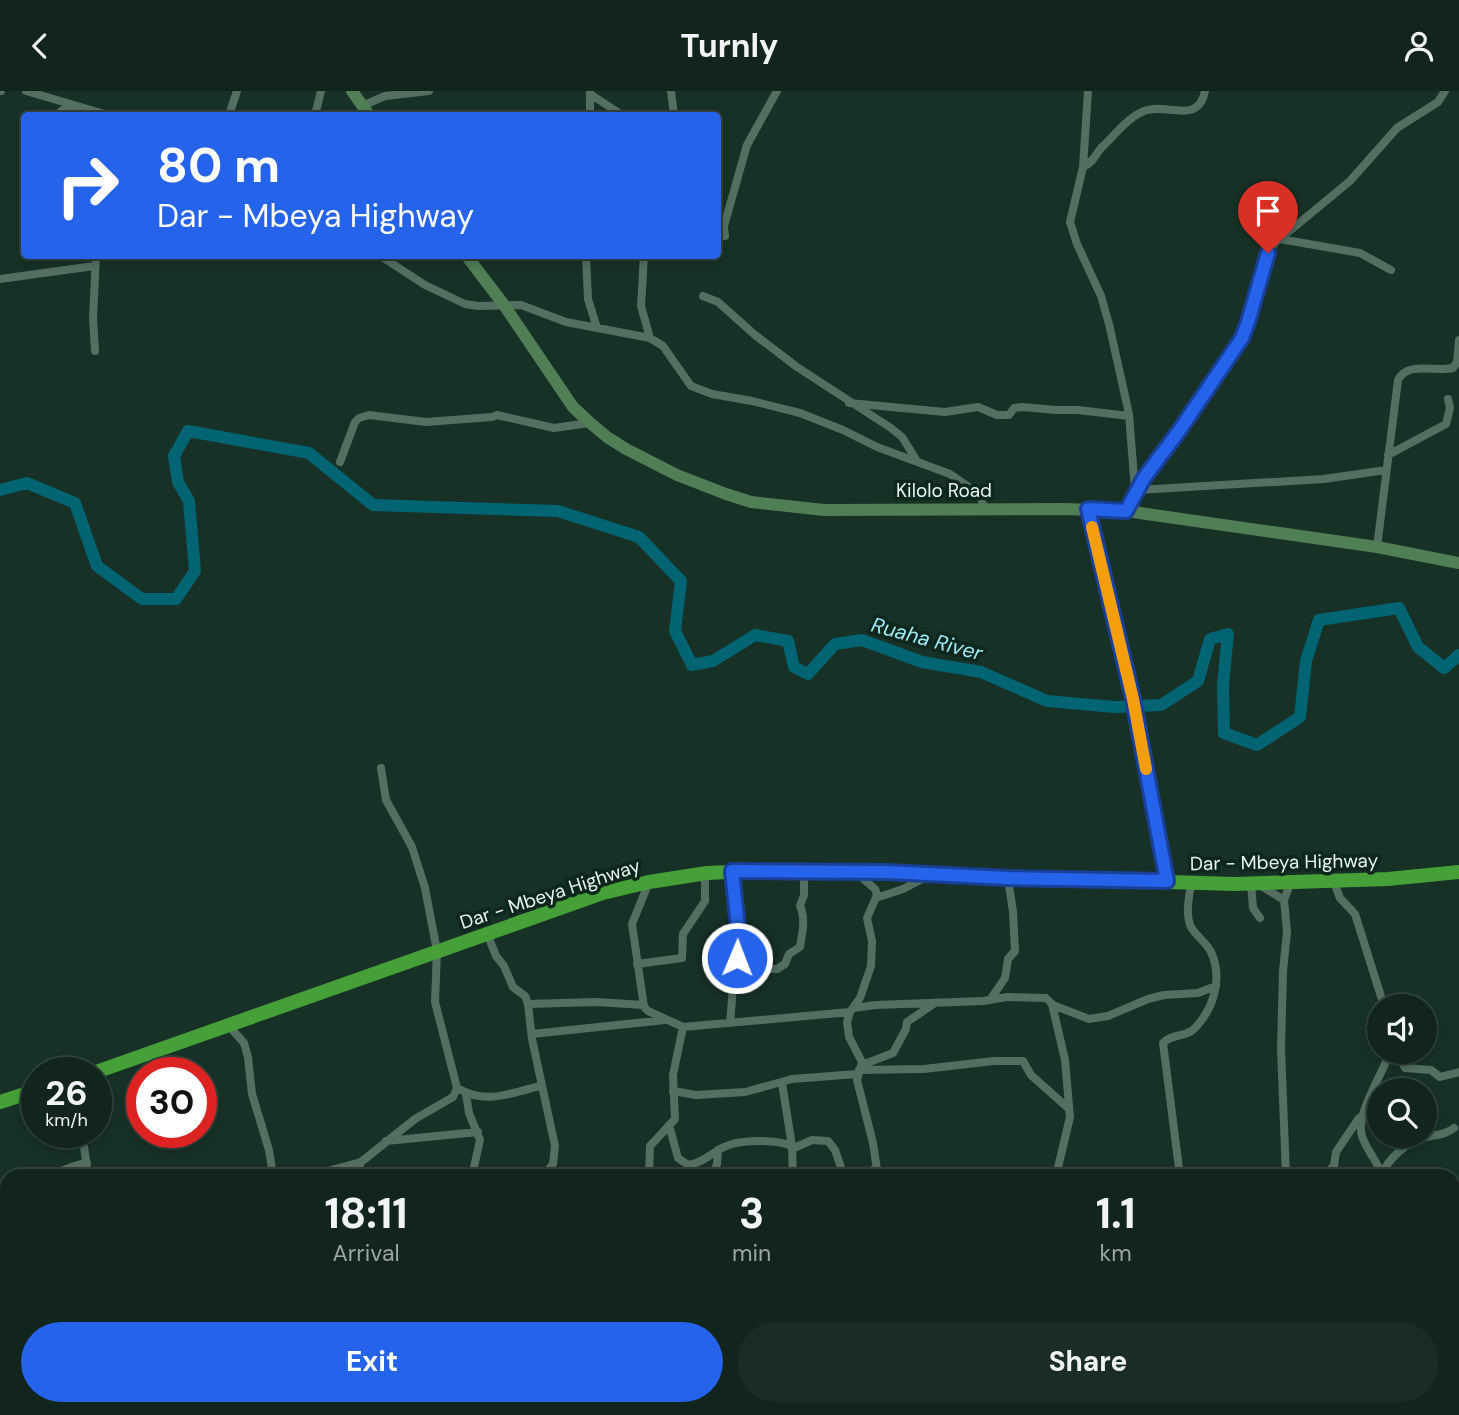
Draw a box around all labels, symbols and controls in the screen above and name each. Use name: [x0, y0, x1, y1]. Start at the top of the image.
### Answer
text: Turnly: [681, 25, 778, 67]
icon: back: [21, 27, 59, 65]
icon: person: [1400, 27, 1438, 65]
text: 80 m: [157, 133, 280, 197]
icon: right: [42, 140, 133, 231]
pin: [1238, 181, 1298, 253]
icon: arrive: [1249, 192, 1287, 230]
text: Dar - Mbeya Highway: [157, 195, 474, 237]
street label: Kilolo Road: [896, 478, 992, 503]
water label: Ruaha River: [868, 611, 987, 668]
street label: Dar - Mbeya Highway: [1190, 848, 1379, 876]
street label: Dar - Mbeya Highway: [457, 853, 644, 935]
position arrow: [700, 921, 774, 995]
map controls: [1367, 994, 1437, 1148]
button: sound: [1367, 994, 1437, 1064]
speed limit sign: 30: [126, 1057, 217, 1148]
text: 26: [45, 1070, 88, 1116]
button: search: [1367, 1078, 1437, 1148]
text: km/h: [45, 1108, 88, 1132]
text: 18:11: [324, 1186, 408, 1241]
text: 3: [739, 1186, 764, 1241]
text: 1.1: [1096, 1186, 1136, 1241]
text: Arrival: [333, 1238, 400, 1268]
text: min: [732, 1238, 771, 1268]
text: km: [1100, 1238, 1132, 1268]
button: Exit: [21, 1322, 723, 1402]
button: Share: [737, 1322, 1439, 1402]

